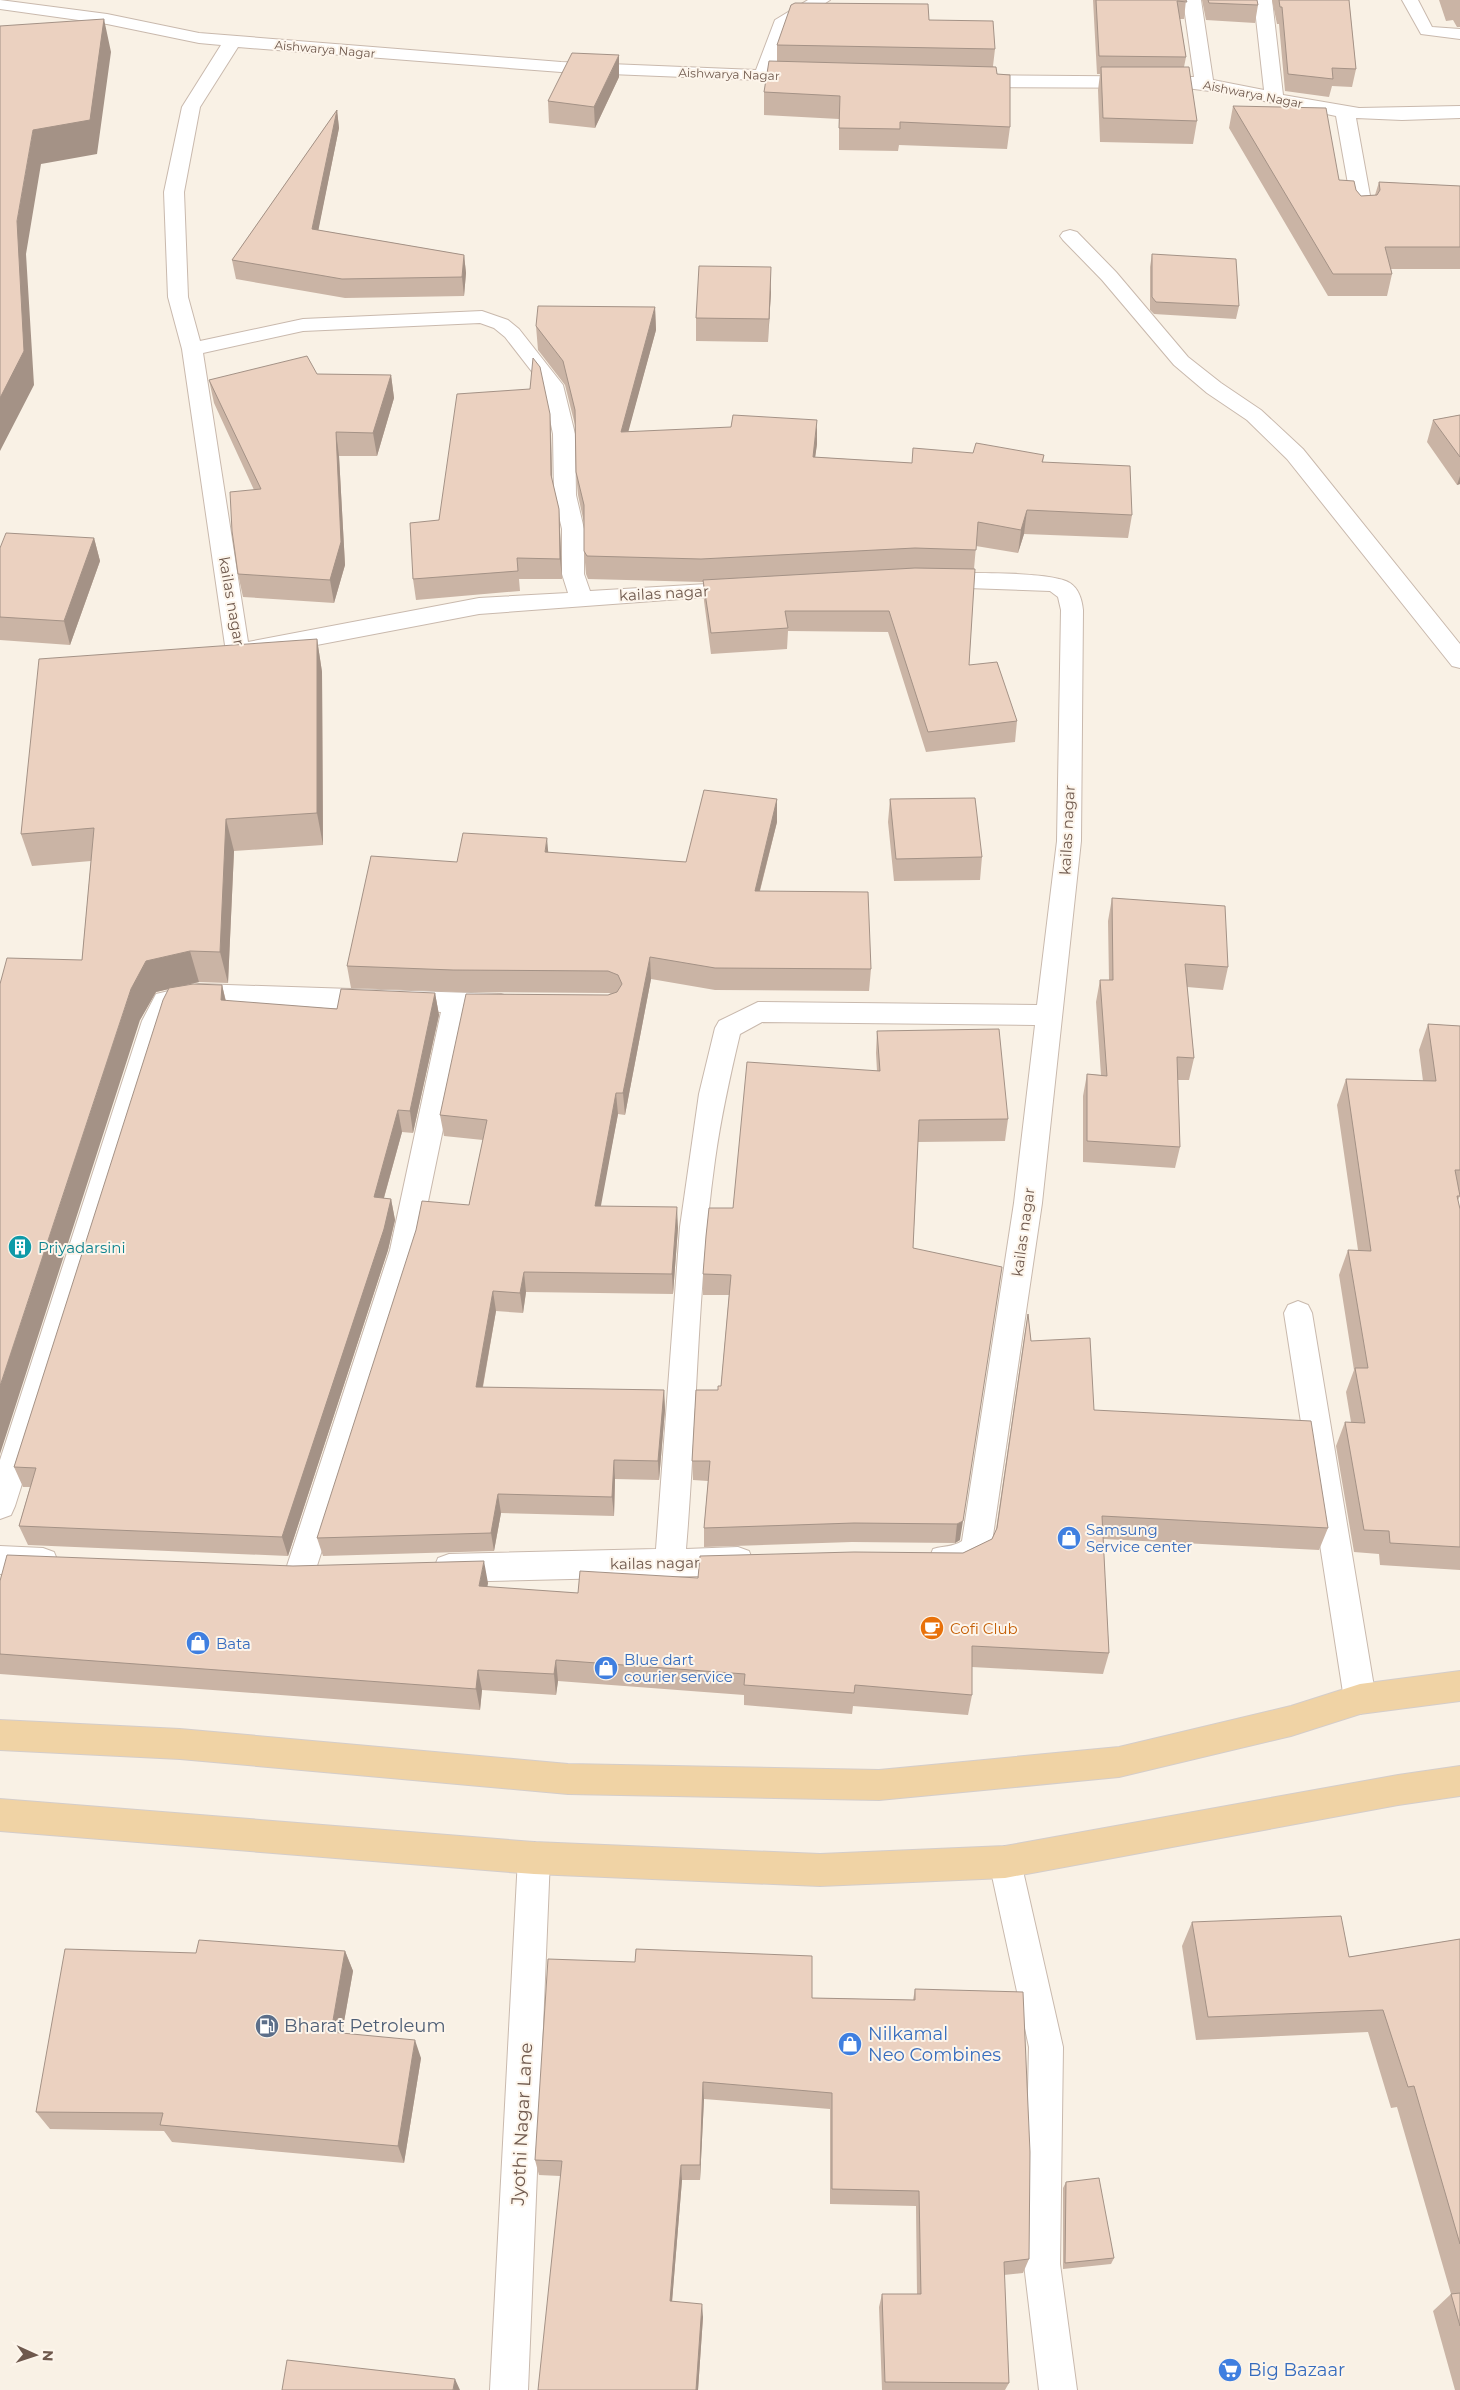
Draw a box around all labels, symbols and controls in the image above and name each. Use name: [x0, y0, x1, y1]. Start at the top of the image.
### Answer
street label: Aishwarya Nagar: [274, 37, 376, 61]
street label: Aishwarya Nagar: [678, 65, 780, 83]
street label: Aishwarya Nagar: [1202, 77, 1304, 111]
street label: kailas nagar: [215, 555, 249, 647]
street label: kailas nagar: [619, 581, 709, 605]
street label: kailas nagar: [1055, 785, 1079, 875]
street label: kailas nagar: [1007, 1186, 1039, 1278]
building icon: Priyadarsini: [7, 1234, 33, 1260]
place label: Priyadarsini: [38, 1238, 126, 1257]
place label: Samsung Service center: [1086, 1520, 1192, 1556]
shop icon: Samsung Service center: [1056, 1525, 1082, 1551]
street label: kailas nagar: [610, 1553, 700, 1573]
cafe icon: Cofi Club: [919, 1615, 945, 1641]
place label: Cofi Club: [950, 1619, 1018, 1638]
shop icon: Bata: [185, 1630, 211, 1656]
place label: Bata: [216, 1634, 251, 1653]
place label: Blue dart courier service: [624, 1650, 733, 1686]
shop icon: Blue dart courier service: [593, 1655, 619, 1681]
fuel station icon: Bharat Petroleum: [254, 2013, 280, 2039]
place label: Bharat Petroleum: [284, 2015, 446, 2037]
place label: Nilkamal Neo Combines: [868, 2023, 1001, 2066]
shop icon: Nilkamal Neo Combines: [837, 2031, 863, 2057]
street label: Jyothi Nagar Lane: [507, 2042, 537, 2207]
north arrow: [10, 2330, 60, 2380]
text: N: [39, 2350, 57, 2362]
supermarket icon: Big Bazaar: [1217, 2357, 1243, 2383]
place label: Big Bazaar: [1248, 2359, 1345, 2381]

